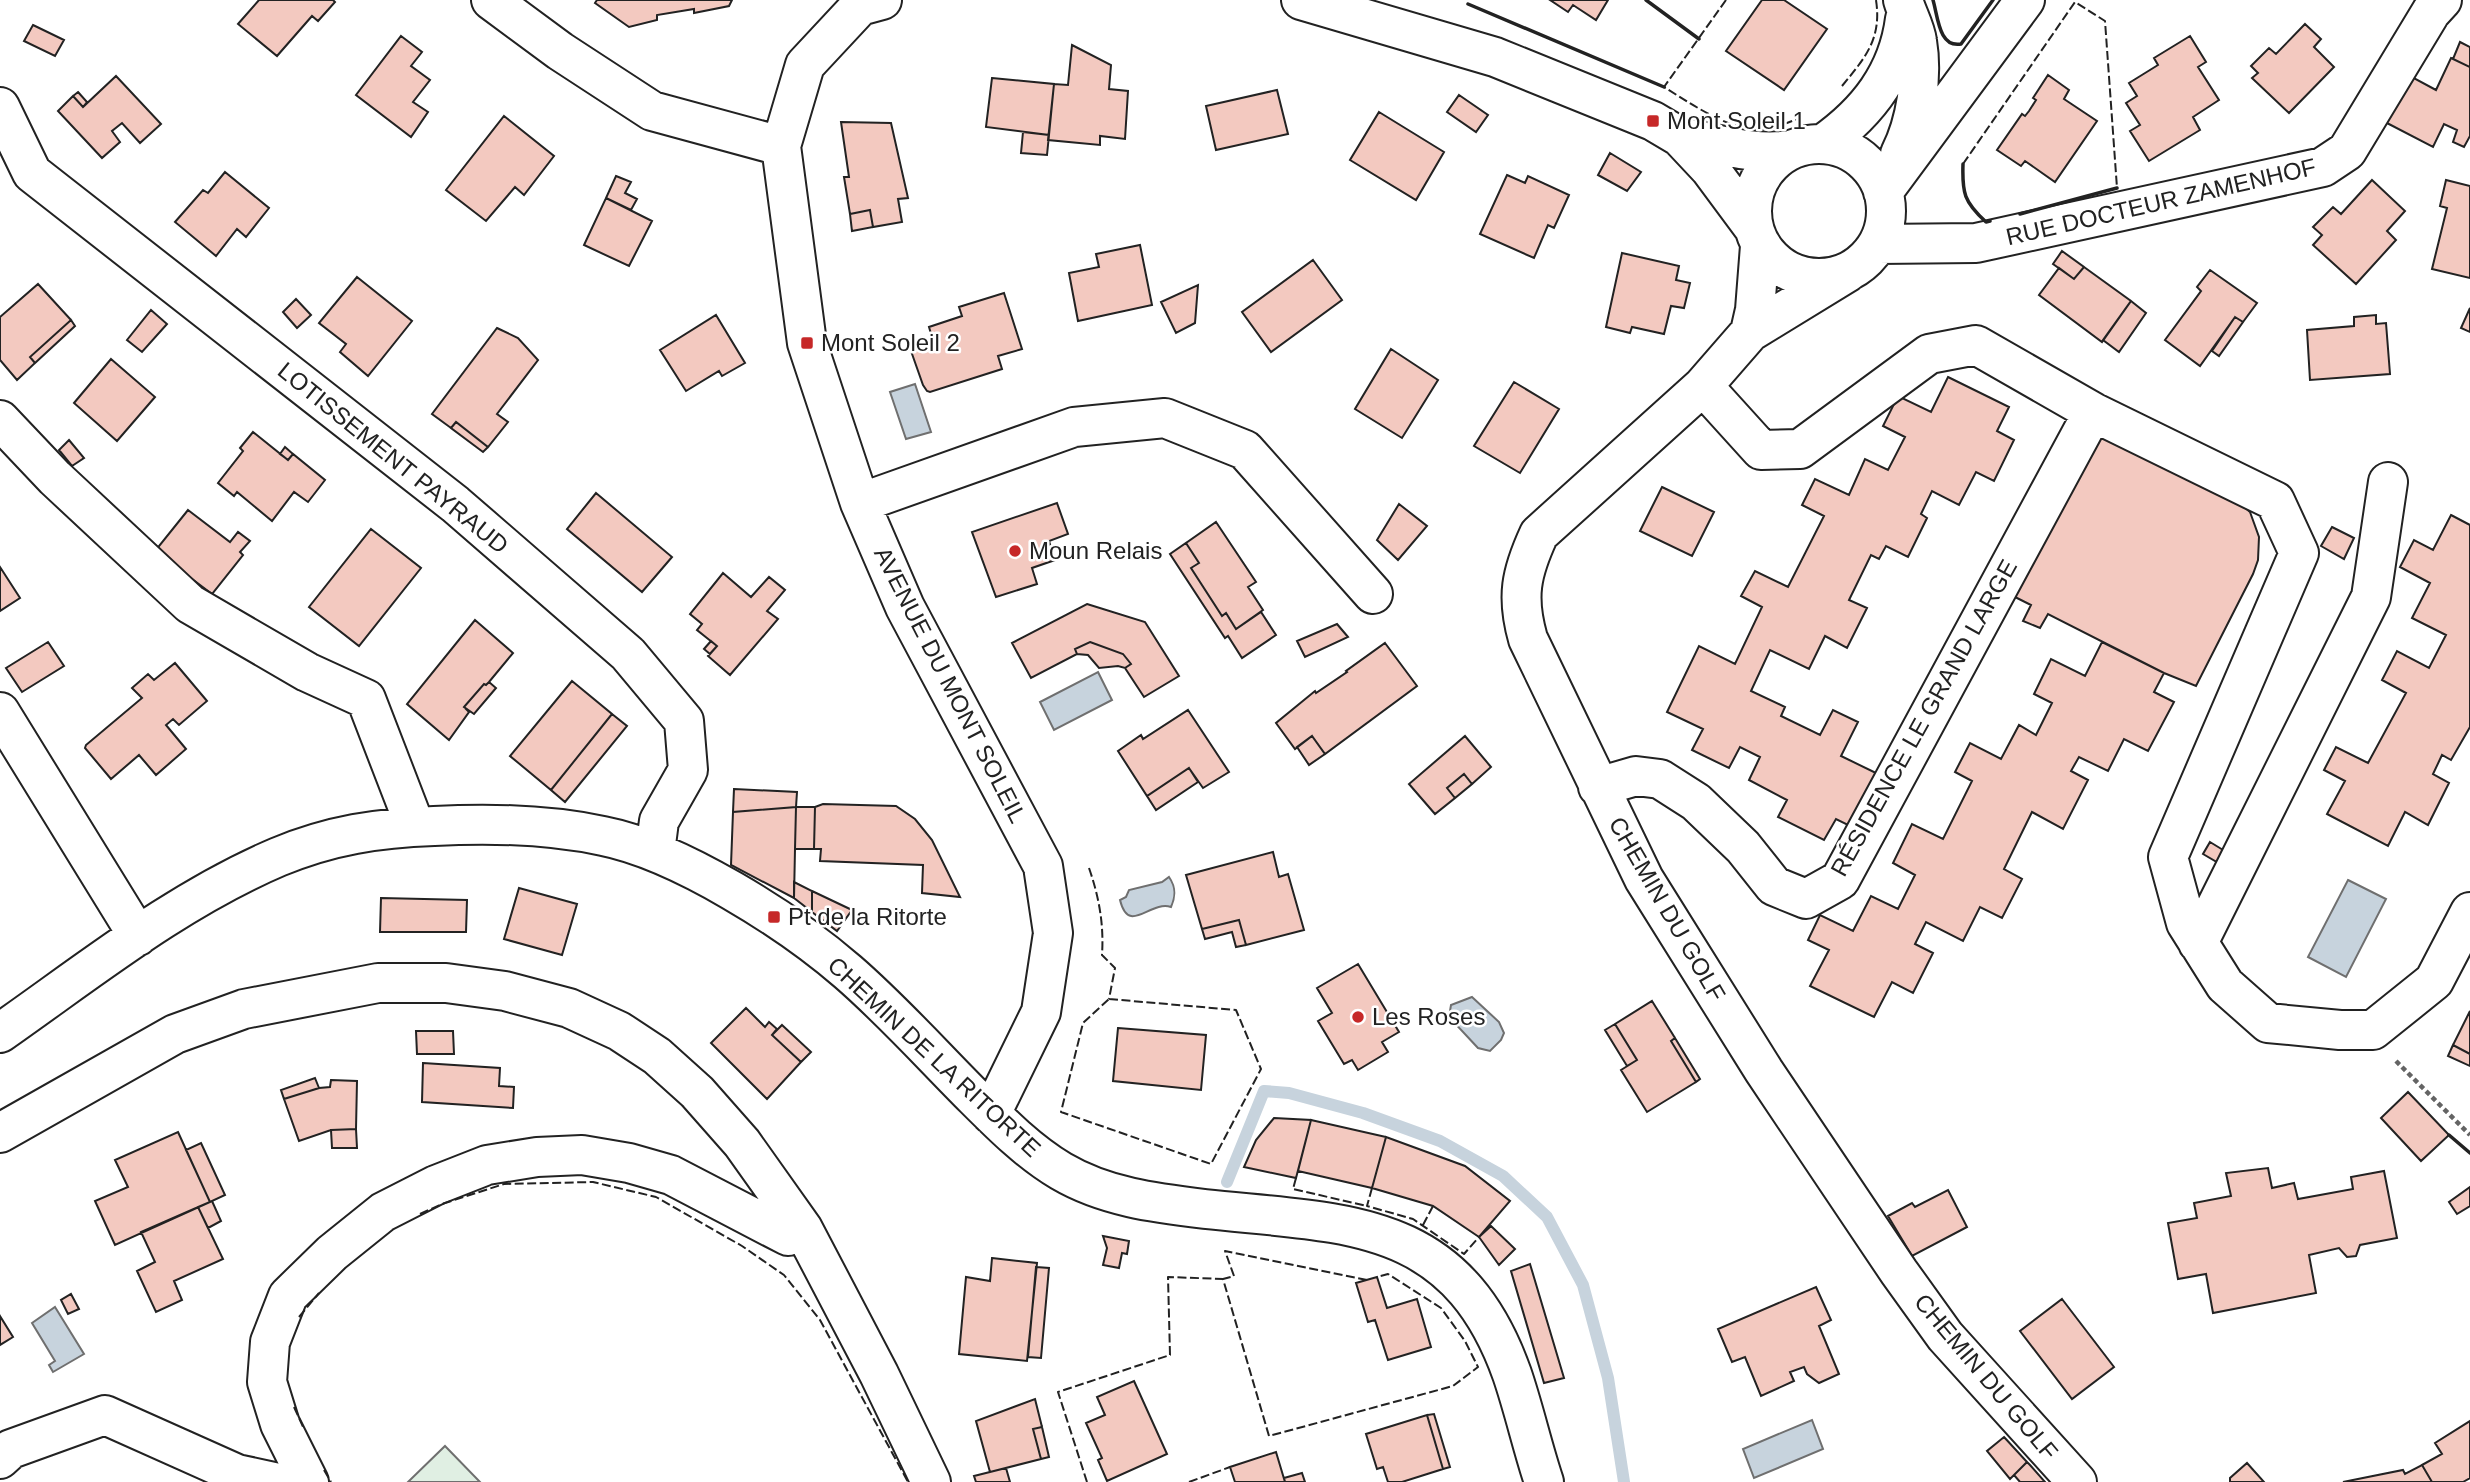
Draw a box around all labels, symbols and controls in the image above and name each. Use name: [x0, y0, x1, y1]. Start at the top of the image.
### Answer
place label: Mont Soleil 1: [1667, 107, 1806, 134]
marker: Mont Soleil 1: [1645, 113, 1661, 129]
street label: RUE DOCTEUR ZAMENHOF: [2003, 153, 2319, 250]
place label: Mont Soleil 2: [821, 329, 960, 356]
marker: Mont Soleil 2: [799, 335, 815, 351]
street label: LOTISSEMENT PAYRAUD: [273, 356, 514, 559]
place label: Moun Relais: [1029, 537, 1162, 564]
street label: AVENUE DU MONT SOLEIL: [869, 542, 1032, 827]
marker: Moun Relais: [1007, 543, 1023, 559]
street label: RÉSIDENCE LE GRAND LARGE: [1825, 555, 2022, 881]
street label: CHEMIN DU GOLF: [1604, 812, 1731, 1006]
place label: Pt de la Ritorte: [788, 903, 947, 930]
marker: Pt de la Ritorte: [766, 909, 782, 925]
street label: CHEMIN DE LA RITORTE: [823, 951, 1046, 1162]
place label: Les Roses: [1372, 1003, 1485, 1030]
marker: Les Roses: [1350, 1009, 1366, 1025]
street label: CHEMIN DU GOLF: [1909, 1288, 2064, 1465]

